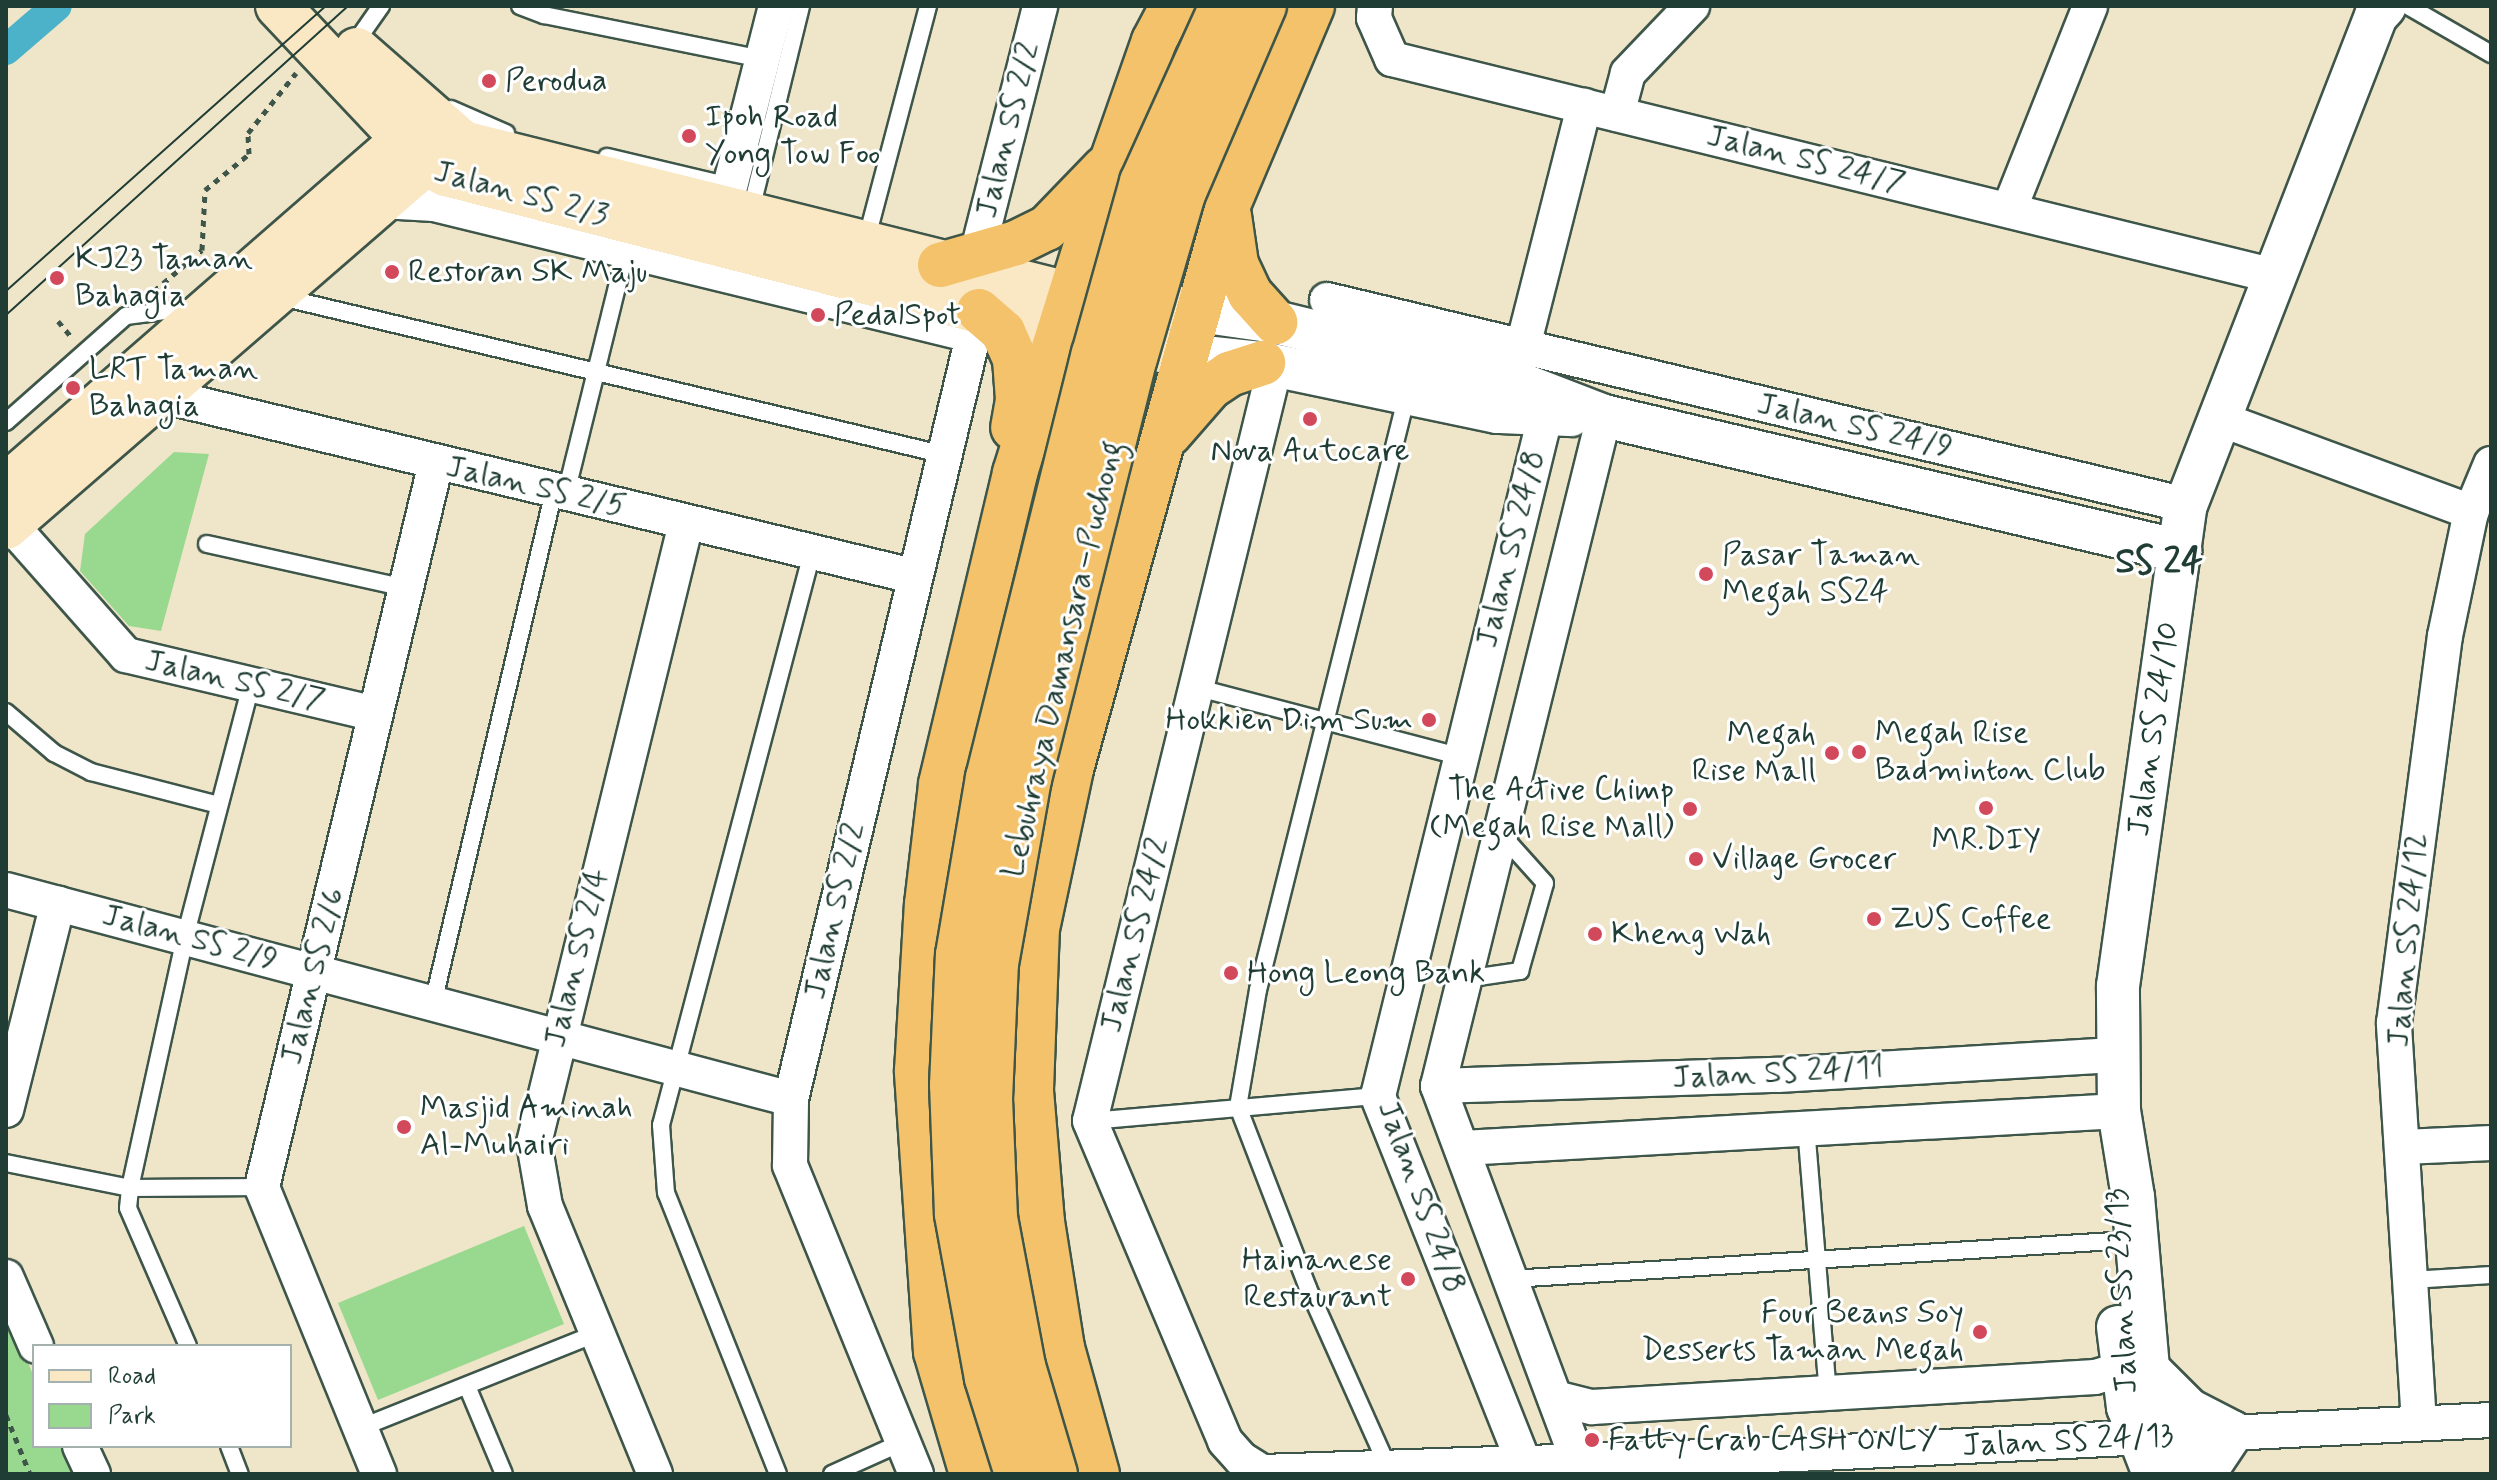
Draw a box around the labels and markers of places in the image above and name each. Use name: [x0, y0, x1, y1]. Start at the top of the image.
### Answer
place label: Perodua: [505, 62, 607, 100]
marker: Perodua: [480, 72, 498, 90]
place label: Ipoh Road Yong Tow Foo: [705, 99, 881, 174]
marker: Ipoh Road Yong Tow Foo: [680, 127, 698, 145]
place label: KJ23 Taman Bahagia: [75, 241, 253, 316]
place label: Restoran SK Maju: [408, 253, 648, 291]
marker: Restoran SK Maju: [383, 263, 401, 281]
marker: KJ23 Taman Bahagia: [46, 267, 68, 289]
place label: PedalSpot: [834, 296, 961, 334]
marker: PedalSpot: [809, 306, 827, 324]
place label: LRT Taman Bahagia: [89, 351, 258, 426]
marker: LRT Taman Bahagia: [64, 379, 82, 397]
marker: Nova Autocare: [1301, 410, 1319, 428]
place label: Nova Autocare: [1213, 432, 1407, 470]
place label: Pasar Taman Megah SS24: [1722, 537, 1912, 612]
marker: Pasar Taman Megah SS24: [1697, 565, 1715, 583]
place label: Hokkien Dim Sum: [1166, 701, 1413, 739]
marker: Hokkien Dim Sum: [1420, 711, 1438, 729]
place label: Megah Rise Badminton Club: [1875, 715, 2105, 790]
place label: Megah Rise Mall: [1694, 716, 1816, 791]
marker: Megah Rise Badminton Club: [1850, 743, 1868, 761]
marker: Megah Rise Mall: [1823, 744, 1841, 762]
place label: The Active Chimp (Megah Rise Mall): [1429, 772, 1674, 847]
marker: MR.DIY: [1977, 799, 1995, 817]
marker: The Active Chimp (Megah Rise Mall): [1681, 800, 1699, 818]
place label: MR.DIY: [1931, 821, 2041, 859]
place label: Village Grocer: [1712, 840, 1896, 878]
marker: Village Grocer: [1687, 850, 1705, 868]
place label: ZUS Coffee: [1890, 900, 2052, 938]
marker: ZUS Coffee: [1865, 910, 1883, 928]
place label: Kheng Wah: [1611, 915, 1776, 953]
marker: Kheng Wah: [1586, 925, 1604, 943]
place label: Hong Leong Bank: [1247, 954, 1485, 992]
marker: Hong Leong Bank: [1222, 964, 1240, 982]
place label: Masjid Aminah Al-Muhairi: [420, 1090, 623, 1165]
marker: Masjid Aminah Al-Muhairi: [395, 1118, 413, 1136]
place label: Hainanese Restaurant: [1242, 1242, 1392, 1317]
marker: Hainanese Restaurant: [1399, 1270, 1417, 1288]
place label: Four Beans Soy Desserts Taman Megah: [1641, 1295, 1964, 1370]
marker: Four Beans Soy Desserts Taman Megah: [1971, 1323, 1989, 1341]
place label: Fatty Crab CASH ONLY: [1608, 1421, 1941, 1459]
marker: Fatty Crab CASH ONLY: [1583, 1431, 1601, 1449]

